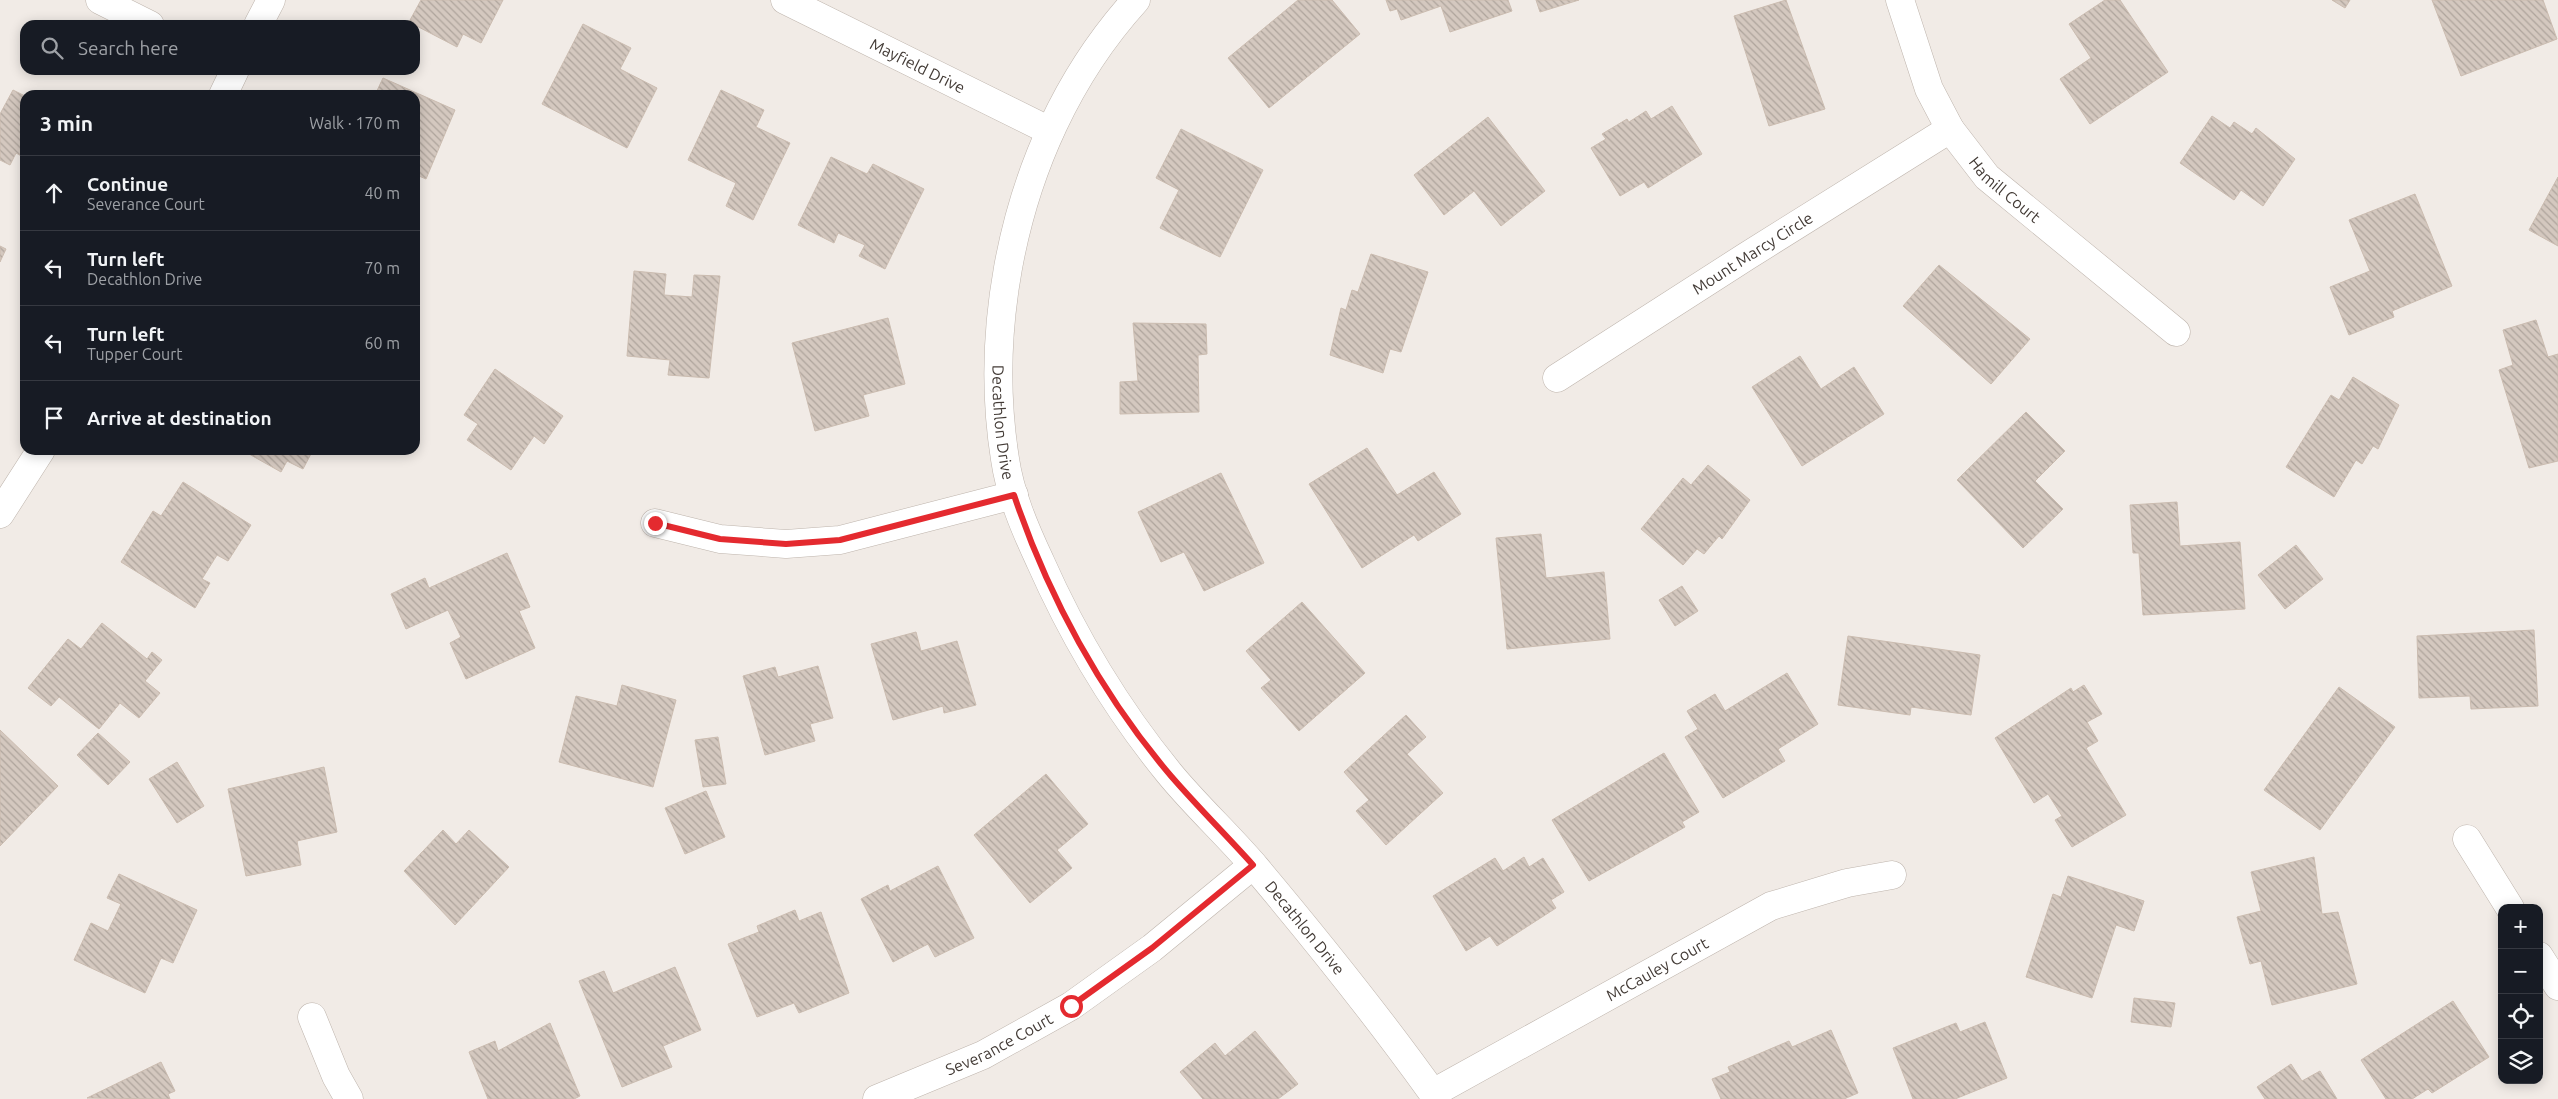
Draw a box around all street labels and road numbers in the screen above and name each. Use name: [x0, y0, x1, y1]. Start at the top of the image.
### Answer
street label: Mayfield Drive: [867, 35, 968, 97]
street label: Hamill Court: [1966, 153, 2045, 227]
street label: Mount Marcy Circle: [1689, 208, 1816, 298]
street label: Decathlon Drive: [989, 365, 1018, 482]
street label: Decathlon Drive: [1262, 877, 1349, 978]
street label: McCauley Court: [1603, 933, 1712, 1004]
street label: Severance Court: [943, 1009, 1056, 1079]

